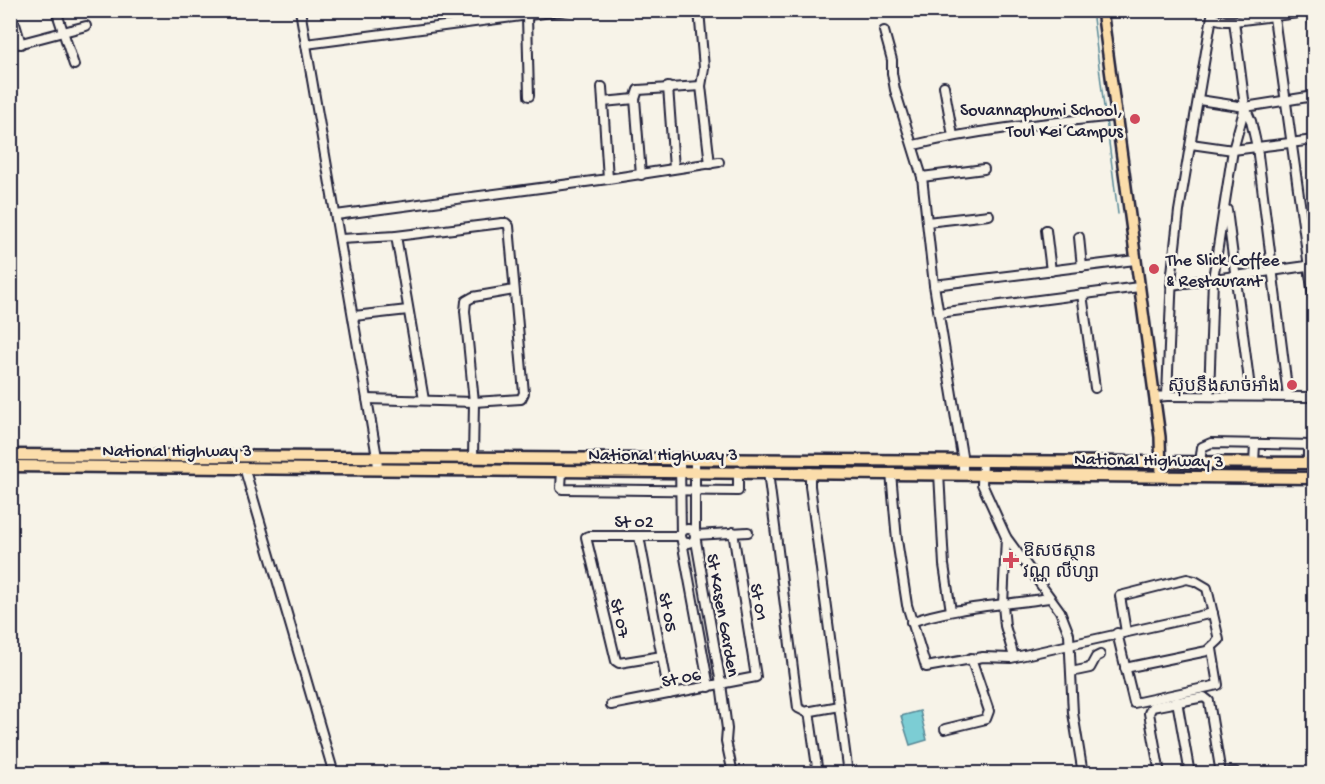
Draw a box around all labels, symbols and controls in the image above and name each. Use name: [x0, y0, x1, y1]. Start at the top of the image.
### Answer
place label: Sovannaphumi School, Toul Kei Campus: [960, 101, 1124, 143]
marker: Sovannaphumi School, Toul Kei Campus: [1128, 112, 1142, 126]
place label: The Slick Coffee & Restaurant: [1165, 251, 1280, 293]
marker: The Slick Coffee & Restaurant: [1147, 262, 1161, 276]
place label: ស៊ុបនឹងសាច់អាំង: [1168, 375, 1280, 398]
marker: ស៊ុបនឹងសាច់អាំង: [1285, 378, 1299, 392]
street label: National Highway 3: [102, 442, 252, 463]
street label: National Highway 3: [588, 446, 738, 467]
street label: National Highway 3: [1074, 450, 1224, 473]
street label: St 02: [614, 513, 654, 534]
place label: ឱសថស្ថាន វណ្ណ លីហ្សា: [1023, 541, 1099, 584]
street label: St Kasen Garden: [700, 552, 743, 679]
marker: ឱសថស្ថាន វណ្ណ លីហ្សា: [1004, 553, 1018, 567]
street label: St 01: [744, 582, 771, 623]
street label: St 05: [652, 591, 681, 634]
street label: St 07: [604, 597, 633, 641]
street label: St 06: [660, 665, 704, 694]

